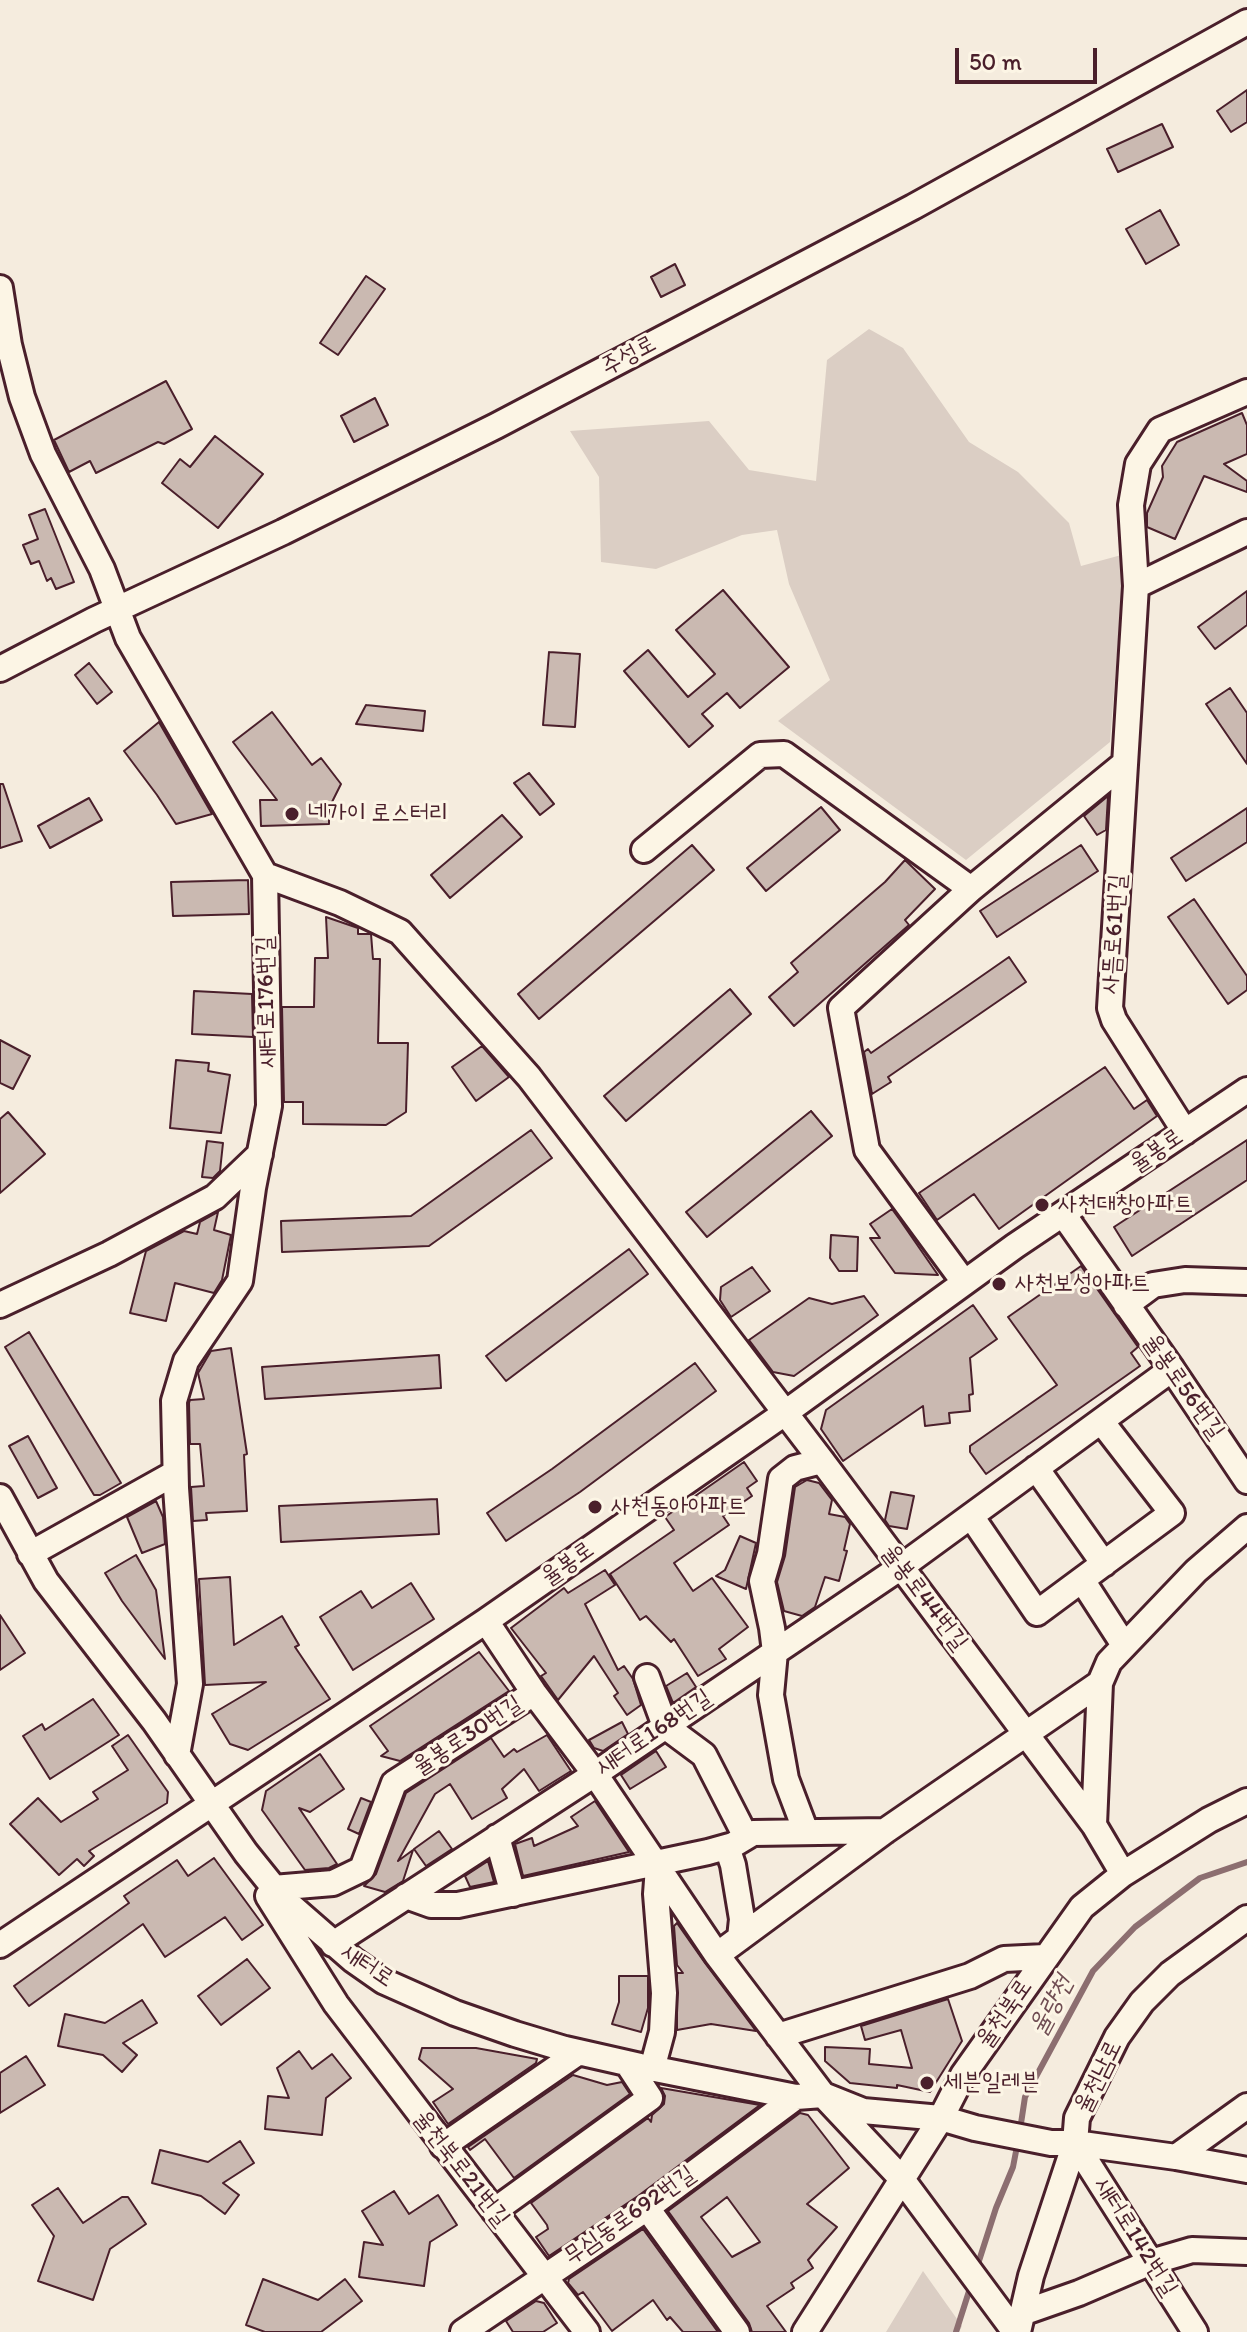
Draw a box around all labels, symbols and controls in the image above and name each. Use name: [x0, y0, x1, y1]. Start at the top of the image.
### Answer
scale bar: [959, 32, 1101, 82]
text: 50 m: [969, 47, 1022, 76]
street label: 주성로: [597, 330, 661, 382]
place label: 네가이 로스터리: [308, 800, 449, 828]
marker: 네가이 로스터리: [283, 805, 301, 823]
street label: 사뜸로61번길: [1096, 873, 1134, 995]
street label: 새터로176번길: [251, 936, 283, 1068]
street label: 율봉로: [1125, 1123, 1189, 1179]
place label: 사천대창아파트: [1058, 1191, 1193, 1219]
marker: 사천대창아파트: [1033, 1196, 1051, 1214]
place label: 사천보성아파트: [1015, 1270, 1150, 1298]
marker: 사천보성아파트: [990, 1275, 1008, 1293]
street label: 율봉로56번길: [1136, 1329, 1230, 1445]
place label: 사천동아아파트: [611, 1493, 746, 1521]
marker: 사천동아아파트: [586, 1498, 604, 1516]
street label: 율봉로: [536, 1536, 600, 1592]
street label: 율봉로44번길: [875, 1539, 973, 1657]
street label: 새터로168번길: [591, 1684, 717, 1782]
street label: 율봉로30번길: [408, 1690, 528, 1782]
street label: 새터로: [335, 1938, 399, 1994]
water label: 율량천: [1023, 1971, 1081, 2041]
street label: 율천북로: [971, 1974, 1039, 2054]
street label: 율천남로: [1069, 2036, 1129, 2118]
place label: 세븐일레븐: [943, 2069, 1040, 2097]
marker: 세븐일레븐: [918, 2074, 936, 2092]
street label: 율천북로21번길: [407, 2105, 515, 2233]
street label: 무심동로692번길: [559, 2160, 701, 2272]
street label: 새터로142번길: [1087, 2172, 1183, 2302]

